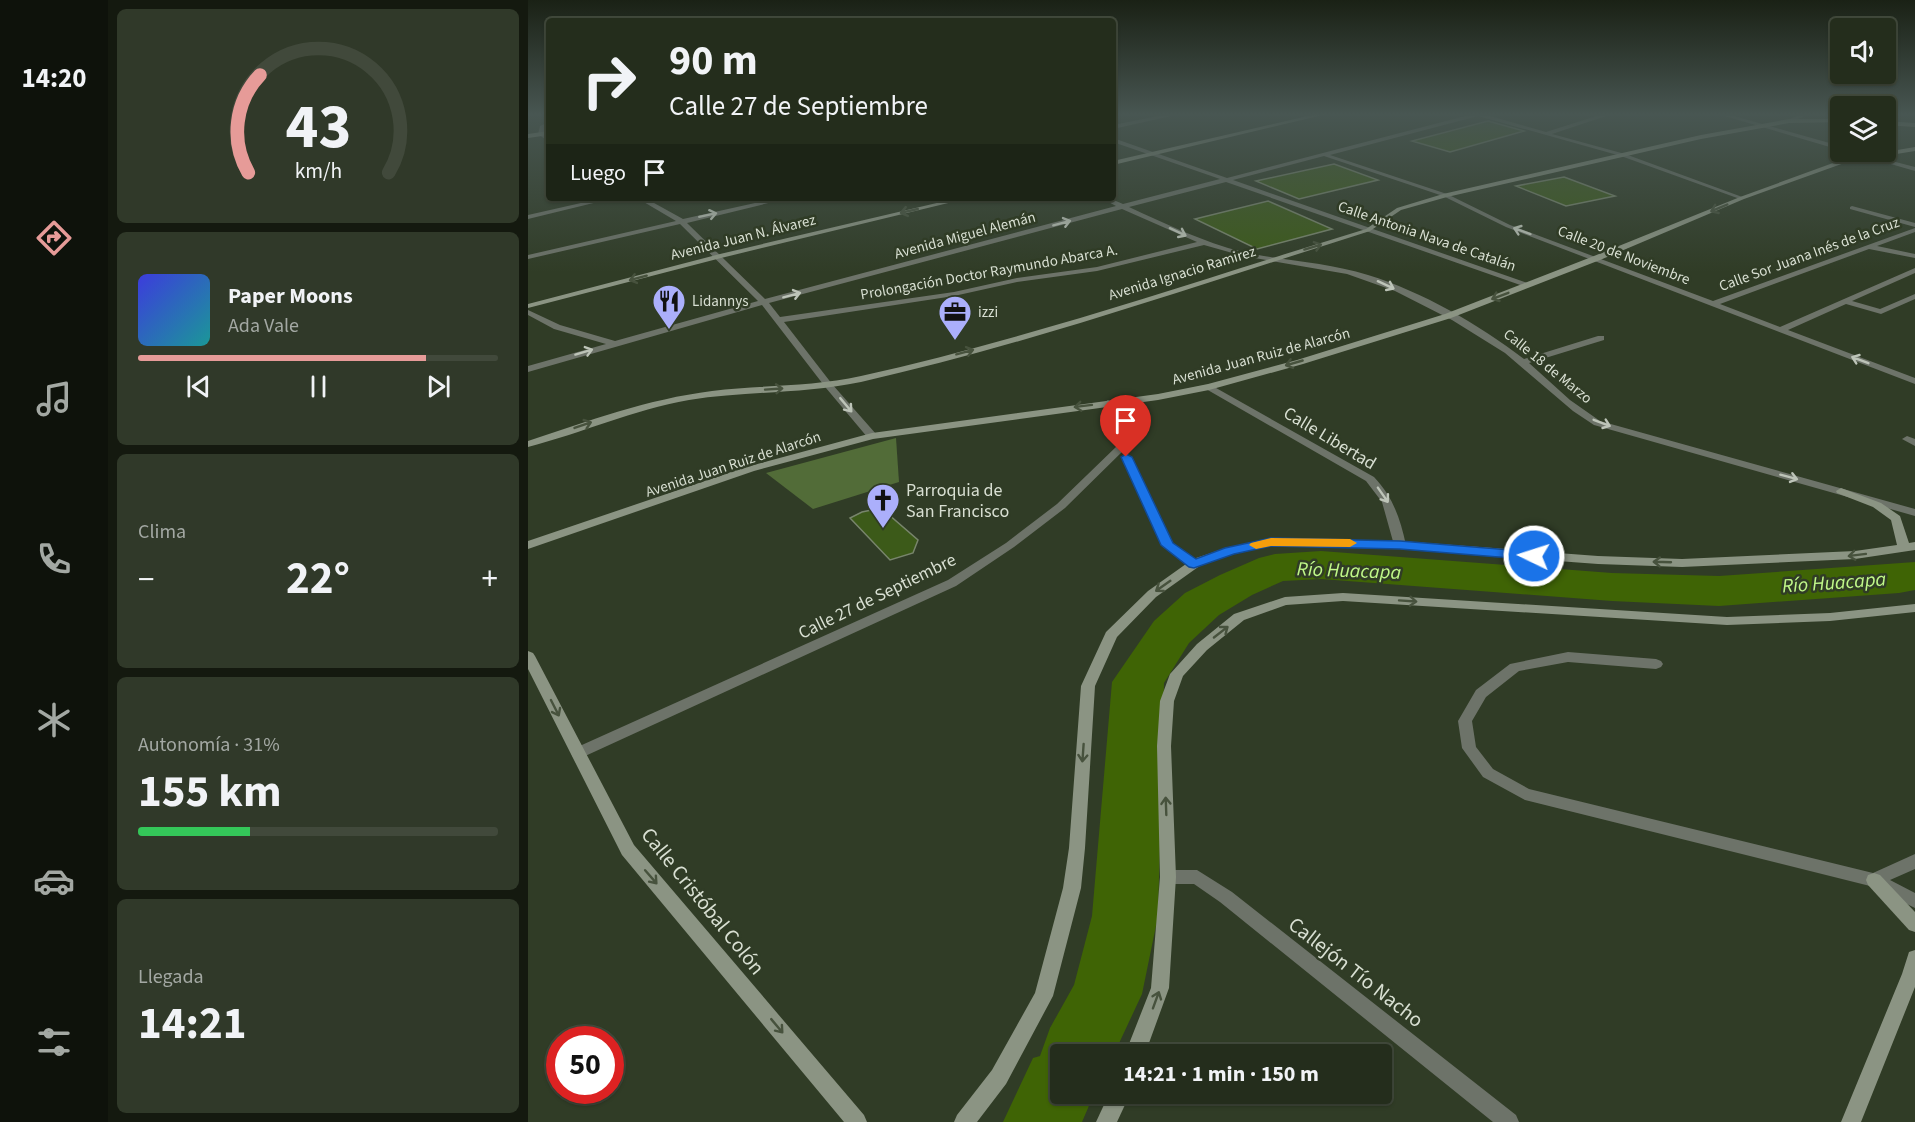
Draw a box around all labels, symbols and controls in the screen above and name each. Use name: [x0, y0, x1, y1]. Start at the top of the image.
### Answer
map controls: [1830, 18, 1896, 162]
button: sound: [1830, 18, 1896, 84]
text: 90 m: [669, 31, 758, 91]
icon: right: [570, 42, 648, 120]
text: 14:20: [21, 59, 87, 98]
text: 43: [285, 83, 351, 172]
text: Calle 27 de Septiembre: [669, 87, 928, 126]
button: layers: [1830, 96, 1896, 162]
text: km/h: [294, 156, 342, 187]
icon: arrive: [638, 156, 671, 189]
text: Luego: [570, 157, 626, 189]
street label: Calle Antonia Nava de Catalán: [1335, 196, 1519, 277]
one-way arrow: [1711, 202, 1729, 214]
one-way arrow: [900, 206, 919, 218]
street label: Avenida Miguel Alemán: [892, 207, 1038, 264]
street label: Avenida Juan N. Álvarez: [668, 209, 818, 266]
one-way arrow: [698, 209, 717, 221]
street label: Calle Sor Juana Inés de la Cruz: [1716, 212, 1902, 297]
icon: directions: [33, 217, 75, 259]
one-way arrow: [1052, 217, 1071, 229]
street label: Calle 20 de Noviembre: [1555, 221, 1693, 290]
one-way arrow: [1514, 225, 1532, 236]
one-way arrow: [1168, 226, 1186, 238]
street label: Prolongación Doctor Raymundo Abarca A.: [859, 239, 1119, 306]
street label: Avenida Ignacio Ramirez: [1106, 241, 1258, 306]
one-way arrow: [1303, 241, 1322, 252]
one-way arrow: [629, 272, 648, 284]
text: Paper Moons: [228, 280, 353, 312]
one-way arrow: [1377, 280, 1395, 291]
restaurant icon: Lidannys: [651, 283, 687, 330]
one-way arrow: [782, 289, 801, 300]
place label: Lidannys: [692, 291, 749, 312]
one-way arrow: [1491, 292, 1509, 303]
office icon: izzi: [937, 294, 973, 341]
place label: izzi: [978, 302, 998, 323]
text: Ada Vale: [228, 312, 299, 340]
street label: Avenida Juan Ruiz de Alarcón: [1170, 323, 1352, 390]
street label: Calle 18 de Marzo: [1499, 324, 1597, 409]
one-way arrow: [574, 346, 593, 357]
one-way arrow: [955, 346, 974, 358]
one-way arrow: [1851, 354, 1870, 365]
one-way arrow: [1285, 358, 1304, 369]
icon: previous: [182, 370, 215, 403]
icon: pause: [302, 370, 335, 403]
icon: next: [422, 370, 455, 403]
icon: music: [33, 378, 75, 420]
one-way arrow: [764, 383, 784, 394]
pin: [1100, 395, 1151, 457]
one-way arrow: [839, 397, 853, 412]
one-way arrow: [1074, 401, 1093, 412]
street label: Calle Libertad: [1279, 401, 1381, 476]
icon: arrive: [1109, 404, 1142, 437]
one-way arrow: [574, 419, 592, 430]
one-way arrow: [1592, 419, 1610, 430]
street label: Avenida Juan Ruiz de Alarcón: [643, 426, 824, 503]
one-way arrow: [1779, 472, 1798, 483]
place label: Parroquia de San Francisco: [906, 478, 1009, 524]
church icon: Parroquia de San Francisco: [865, 482, 901, 529]
one-way arrow: [1377, 486, 1389, 502]
text: Clima: [138, 518, 186, 546]
position arrow: [1502, 524, 1566, 588]
icon: phone: [33, 538, 75, 580]
text: 22°: [286, 547, 350, 611]
street label: Calle 27 de Septiembre: [794, 547, 960, 646]
one-way arrow: [1848, 550, 1868, 561]
water label: Río Huacapa: [1296, 555, 1402, 587]
text: −: [138, 556, 154, 603]
text: +: [482, 556, 498, 603]
one-way arrow: [1653, 557, 1673, 568]
water label: Río Huacapa: [1781, 565, 1887, 601]
one-way arrow: [1156, 580, 1172, 592]
one-way arrow: [1398, 596, 1417, 607]
one-way arrow: [1213, 625, 1229, 638]
icon: climate: [33, 699, 75, 741]
one-way arrow: [550, 699, 561, 717]
text: Autonomía · 31%: [138, 731, 280, 759]
one-way arrow: [1077, 742, 1088, 762]
text: 155 km: [138, 760, 282, 824]
one-way arrow: [1160, 796, 1171, 816]
street label: Calle Cristóbal Colón: [634, 821, 772, 981]
icon: car: [33, 860, 75, 902]
one-way arrow: [645, 869, 658, 885]
street label: Callejón Tío Nacho: [1282, 910, 1430, 1034]
text: Llegada: [138, 963, 204, 991]
one-way arrow: [1151, 991, 1162, 1010]
text: 14:21: [138, 992, 247, 1056]
one-way arrow: [771, 1018, 784, 1034]
icon: filters: [33, 1021, 75, 1063]
speed limit sign: 50: [546, 1026, 624, 1104]
text: 14:21 · 1 min · 150 m: [1123, 1058, 1319, 1090]

